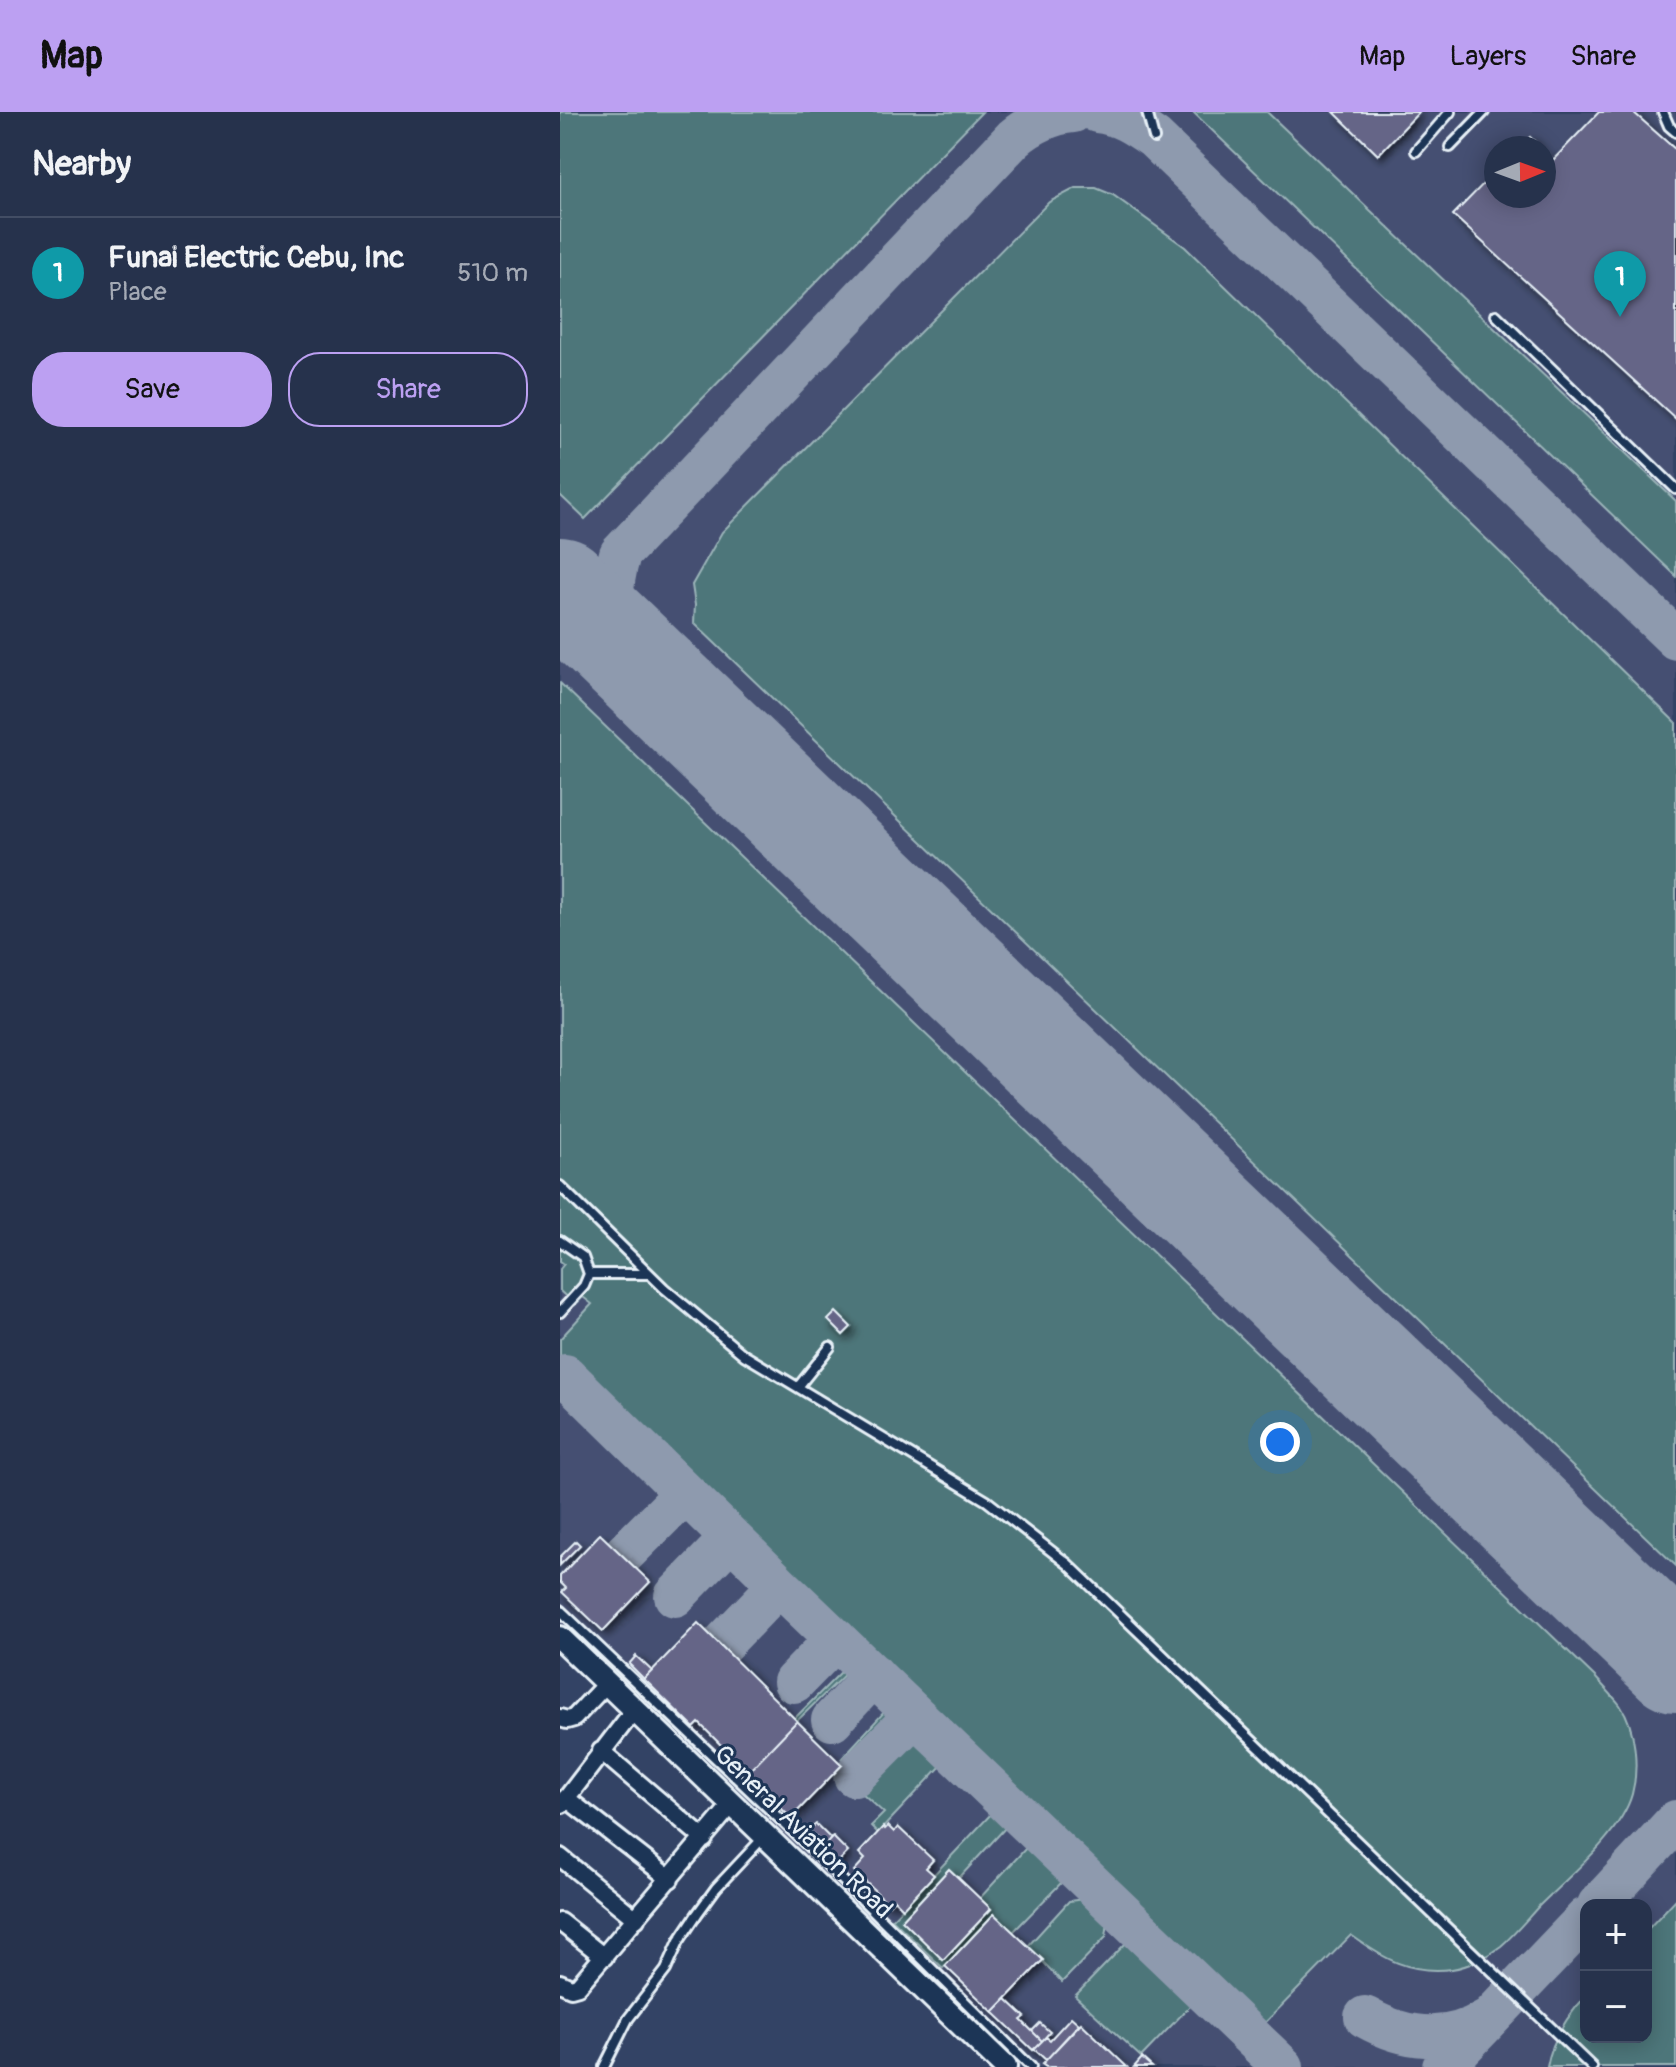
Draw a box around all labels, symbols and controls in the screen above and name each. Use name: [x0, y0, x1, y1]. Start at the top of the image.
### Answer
text: Map: [40, 32, 103, 80]
text: Map: [1359, 39, 1405, 74]
text: Layers: [1449, 39, 1526, 74]
text: Share: [1570, 39, 1636, 74]
north arrow: [1484, 136, 1556, 208]
text: Nearby: [32, 143, 131, 186]
text: Funai Electric Cebu, Inc: [108, 239, 405, 276]
pin: 1: [1594, 251, 1646, 317]
text: 1: [53, 257, 63, 289]
text: 510 m: [457, 257, 528, 289]
text: Place: [108, 276, 167, 308]
button: Save: [32, 352, 272, 427]
button: Share: [288, 352, 528, 427]
your location: [1260, 1422, 1300, 1462]
street label: General Aviation Road: [707, 1738, 899, 1926]
map controls: [1580, 1899, 1652, 2043]
button: +: [1580, 1899, 1652, 1971]
button: −: [1580, 1971, 1652, 2043]

